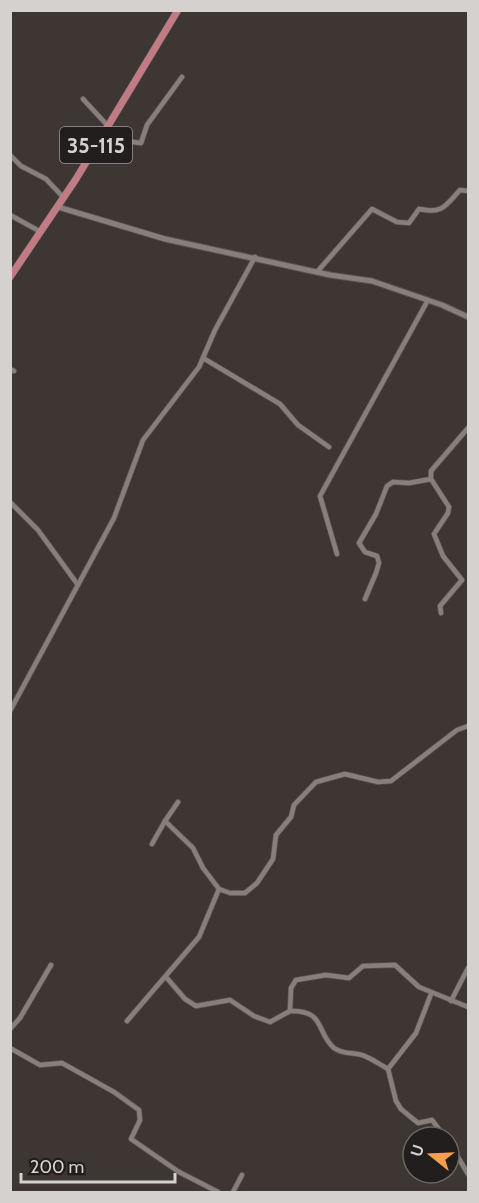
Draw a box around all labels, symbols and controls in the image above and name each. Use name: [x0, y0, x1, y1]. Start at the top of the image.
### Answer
road number: 35-115: [60, 127, 132, 163]
north arrow: [401, 1125, 461, 1185]
text: U: [406, 1142, 428, 1159]
scale bar: [21, 1146, 176, 1184]
text: 200 m: [30, 1156, 84, 1178]

